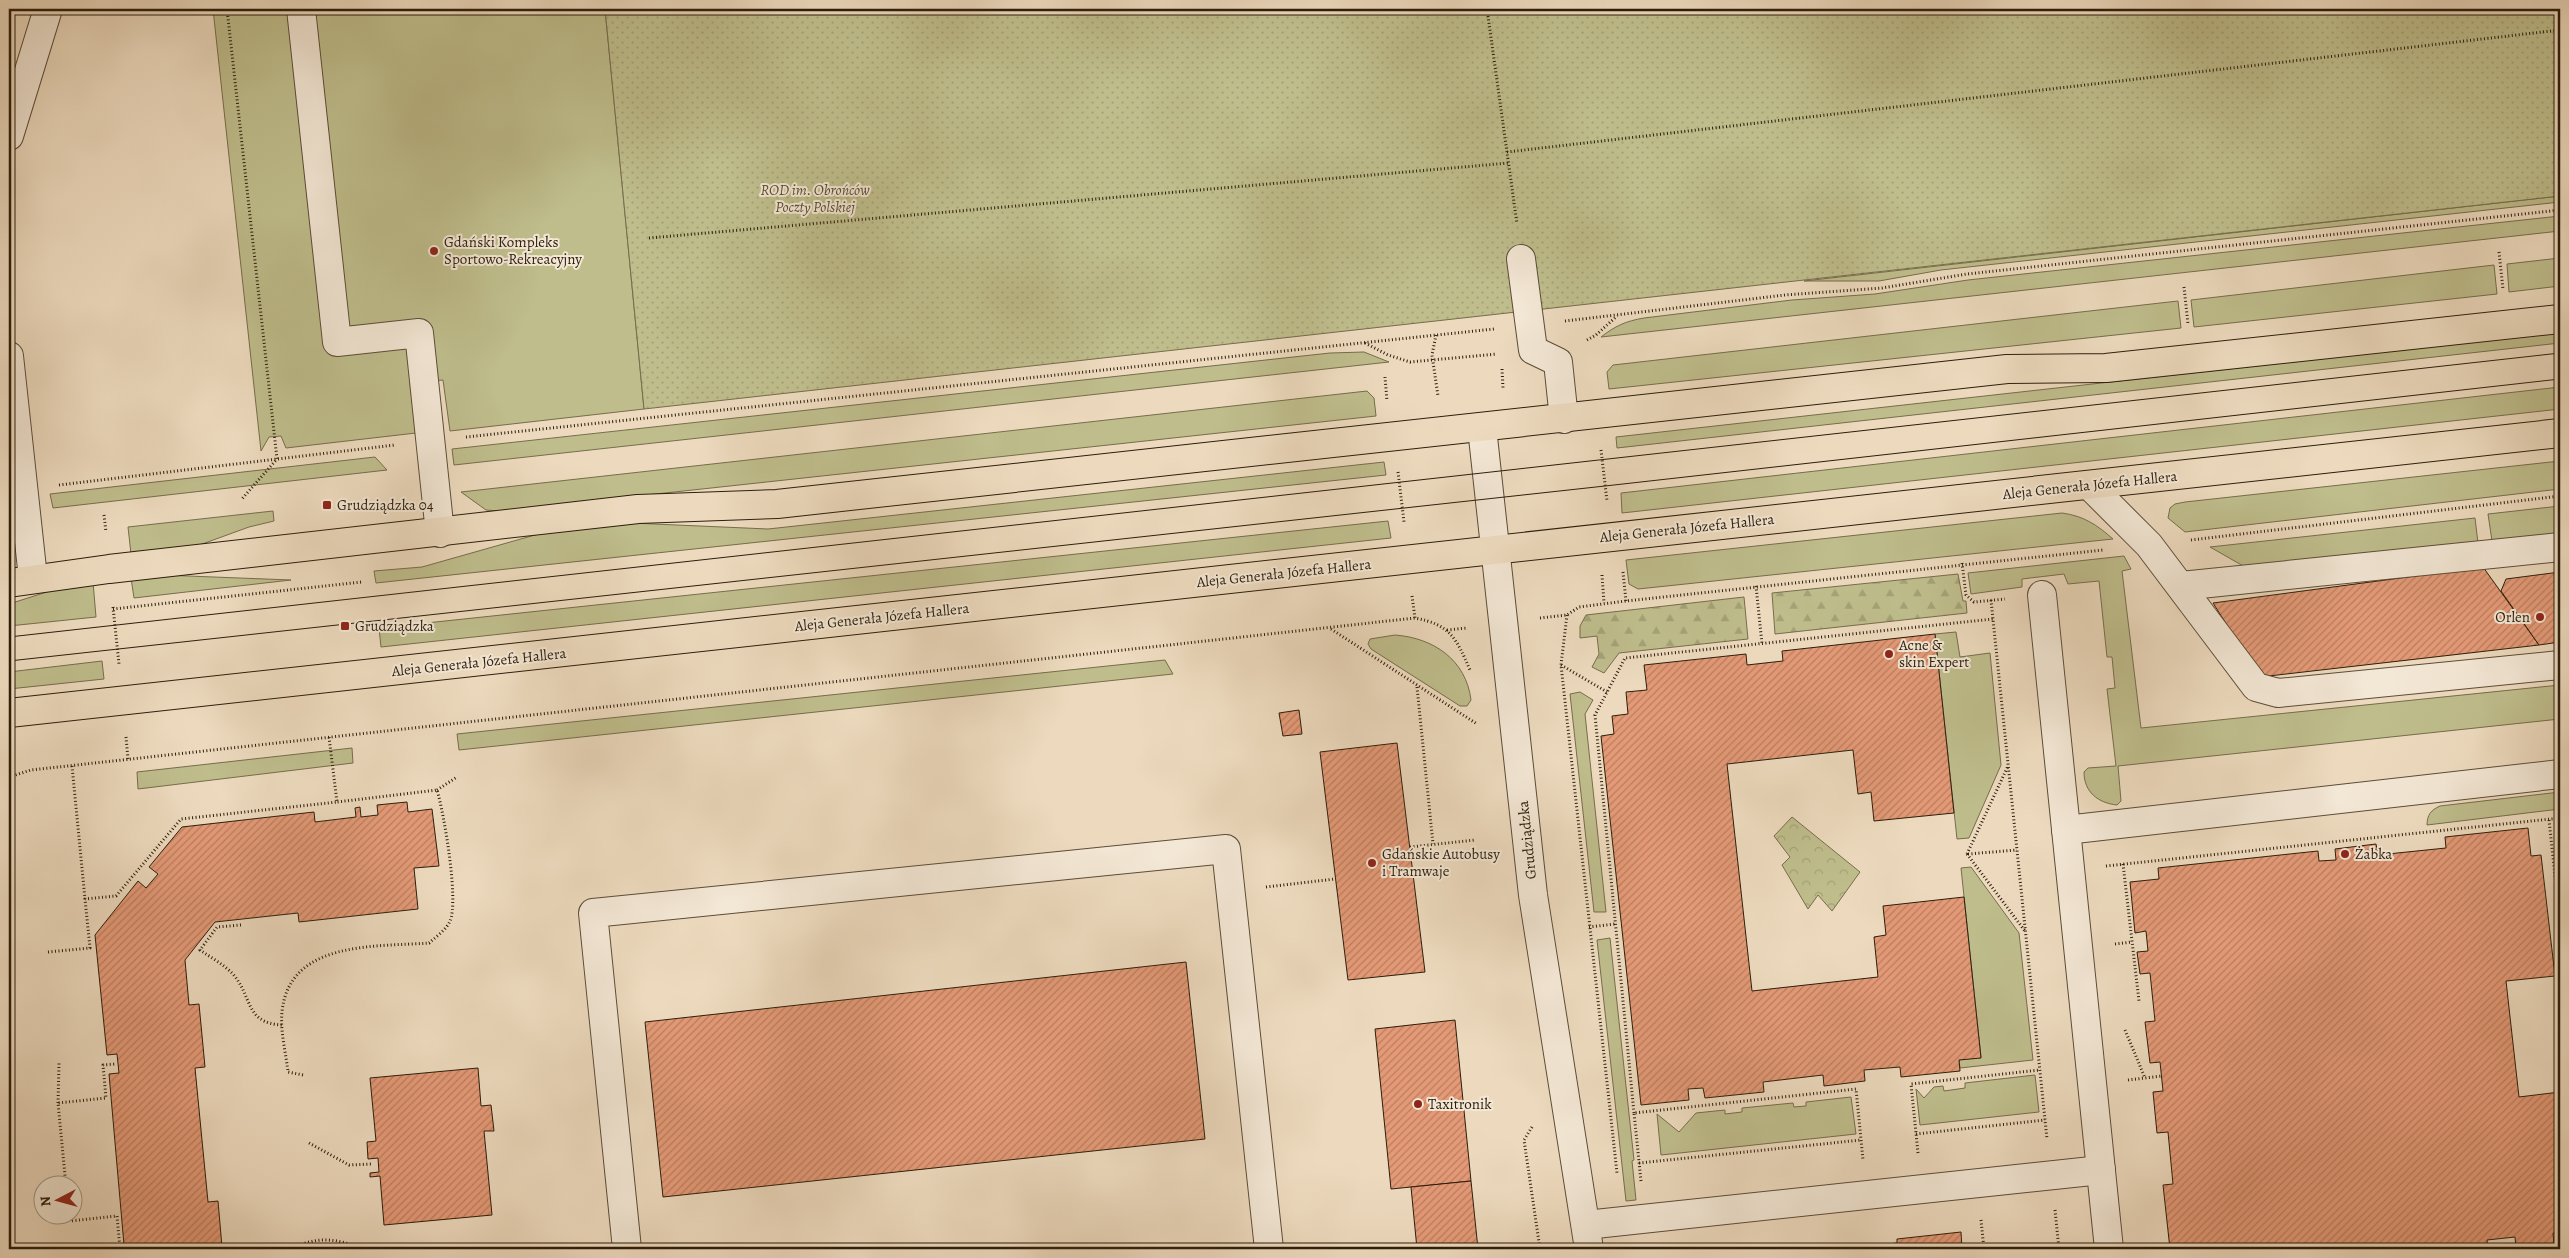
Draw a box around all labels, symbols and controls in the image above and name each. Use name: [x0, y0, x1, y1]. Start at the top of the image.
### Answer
park label: ROD im. Obrońców Poczty Polskiej: [760, 180, 870, 217]
place label: Gdański Kompleks Sportowo-Rekreacyjny: [444, 232, 582, 269]
marker: Gdański Kompleks Sportowo-Rekreacyjny: [428, 245, 440, 257]
street label: Aleja Generała Józefa Hallera: [2001, 466, 2178, 504]
place label: Grudziądzka 04: [337, 495, 434, 515]
marker: Grudziądzka 04: [321, 499, 333, 511]
street label: Aleja Generała Józefa Hallera: [1598, 509, 1775, 547]
street label: Aleja Generała Józefa Hallera: [1195, 554, 1372, 592]
street label: Aleja Generała Józefa Hallera: [793, 598, 970, 636]
place label: Orlen: [2495, 607, 2530, 627]
marker: Orlen: [2534, 611, 2546, 623]
place label: Grudziądzka: [355, 616, 434, 636]
marker: Grudziądzka: [339, 620, 351, 632]
place label: Acne & skin Expert: [1898, 635, 1969, 672]
street label: Aleja Generała Józefa Hallera: [390, 643, 567, 681]
marker: Acne & skin Expert: [1883, 648, 1895, 660]
street label: Grudziądzka: [1513, 800, 1541, 880]
place label: Gdańskie Autobusy i Tramwaje: [1382, 844, 1500, 881]
place label: Żabka: [2355, 844, 2392, 864]
marker: Żabka: [2339, 848, 2351, 860]
marker: Gdańskie Autobusy i Tramwaje: [1366, 857, 1378, 869]
place label: Taxitronik: [1428, 1094, 1492, 1114]
marker: Taxitronik: [1412, 1098, 1424, 1110]
north arrow: [32, 1176, 82, 1226]
text: N: [36, 1195, 56, 1207]

